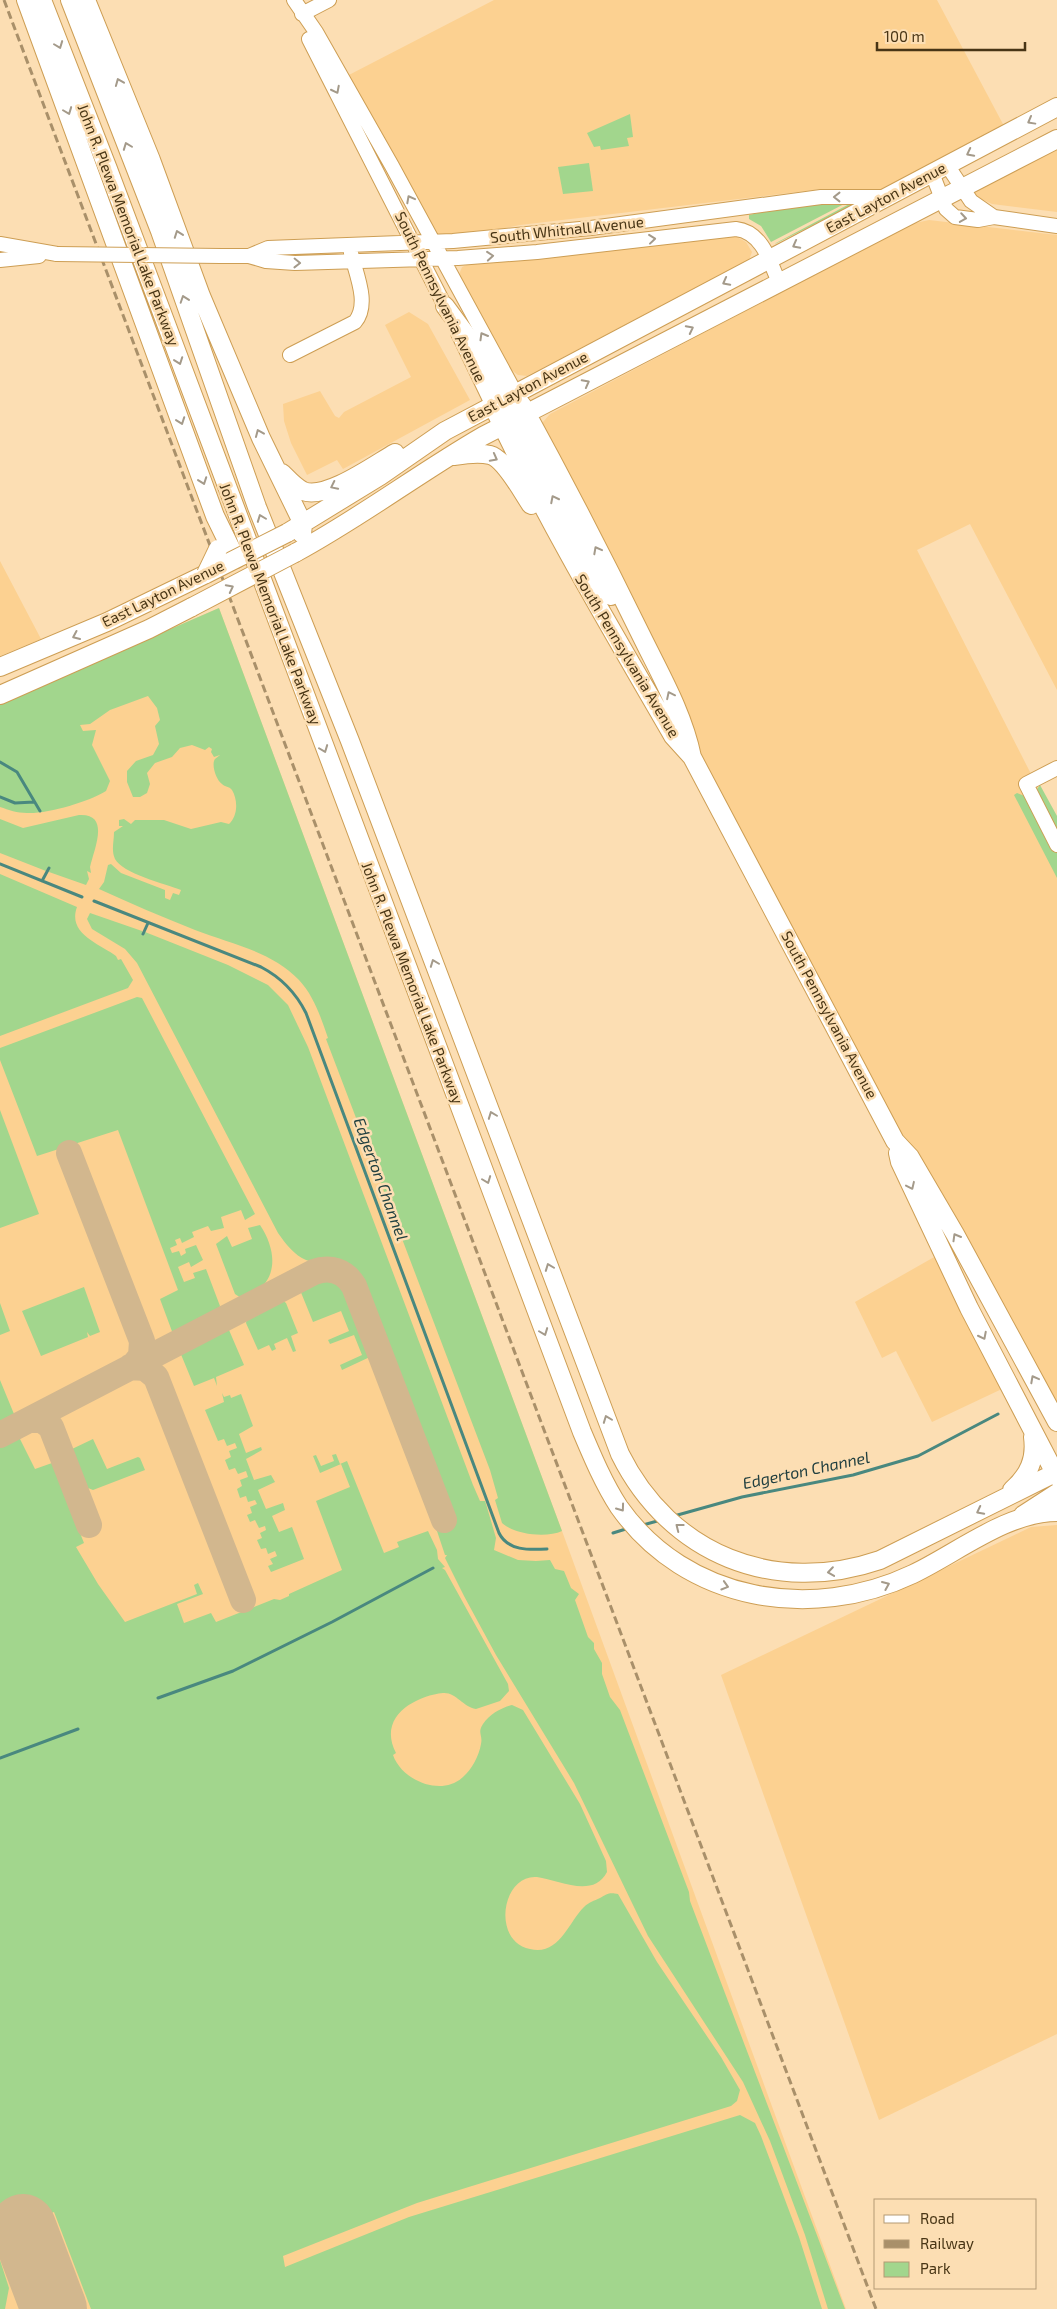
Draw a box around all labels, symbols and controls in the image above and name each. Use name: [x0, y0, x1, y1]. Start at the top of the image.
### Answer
scale bar: [877, 20, 1024, 52]
text: 100 m: [884, 27, 925, 45]
one-way arrow: [54, 41, 64, 49]
one-way arrow: [115, 78, 126, 87]
one-way arrow: [330, 85, 340, 94]
street label: John R. Plewa Memorial Lake Parkway: [74, 101, 184, 348]
one-way arrow: [62, 106, 72, 115]
one-way arrow: [1027, 115, 1036, 125]
one-way arrow: [123, 143, 133, 151]
one-way arrow: [967, 147, 976, 157]
street label: East Layton Avenue: [822, 158, 949, 236]
one-way arrow: [832, 192, 840, 202]
one-way arrow: [406, 195, 416, 204]
street label: South Pennsylvania Avenue: [392, 209, 490, 385]
street label: South Whitnall Avenue: [489, 212, 644, 246]
one-way arrow: [959, 212, 968, 222]
one-way arrow: [174, 230, 184, 238]
one-way arrow: [648, 234, 656, 245]
one-way arrow: [792, 239, 801, 249]
one-way arrow: [486, 251, 494, 262]
one-way arrow: [294, 258, 302, 268]
one-way arrow: [722, 276, 731, 286]
one-way arrow: [180, 295, 190, 303]
one-way arrow: [685, 325, 694, 335]
one-way arrow: [479, 332, 489, 341]
street label: East Layton Avenue: [464, 347, 591, 425]
one-way arrow: [173, 356, 183, 365]
one-way arrow: [580, 379, 589, 389]
one-way arrow: [175, 416, 185, 425]
one-way arrow: [255, 429, 266, 438]
one-way arrow: [489, 452, 498, 462]
one-way arrow: [197, 477, 207, 485]
street label: John R. Plewa Memorial Lake Parkway: [216, 480, 326, 727]
one-way arrow: [330, 480, 339, 491]
one-way arrow: [550, 496, 560, 505]
one-way arrow: [257, 514, 267, 523]
one-way arrow: [594, 546, 604, 555]
street label: East Layton Avenue: [99, 556, 226, 630]
street label: South Pennsylvania Avenue: [572, 571, 684, 740]
one-way arrow: [225, 584, 234, 594]
one-way arrow: [72, 629, 81, 640]
one-way arrow: [666, 691, 676, 700]
one-way arrow: [318, 744, 328, 753]
street label: John R. Plewa Memorial Lake Parkway: [358, 859, 468, 1106]
street label: South Pennsylvania Avenue: [778, 928, 882, 1101]
one-way arrow: [430, 959, 440, 968]
one-way arrow: [488, 1111, 498, 1120]
water label: Edgerton Channel: [350, 1115, 413, 1243]
one-way arrow: [481, 1175, 491, 1183]
one-way arrow: [905, 1181, 915, 1190]
one-way arrow: [953, 1233, 963, 1242]
one-way arrow: [545, 1263, 555, 1272]
one-way arrow: [538, 1327, 548, 1335]
one-way arrow: [977, 1330, 987, 1339]
one-way arrow: [1030, 1376, 1040, 1385]
one-way arrow: [603, 1415, 613, 1424]
water label: Edgerton Channel: [741, 1447, 871, 1492]
one-way arrow: [615, 1502, 624, 1512]
one-way arrow: [976, 1505, 985, 1515]
one-way arrow: [676, 1525, 685, 1533]
one-way arrow: [826, 1566, 834, 1577]
one-way arrow: [720, 1581, 729, 1591]
one-way arrow: [881, 1581, 890, 1592]
legend: [874, 2199, 1037, 2289]
text: Road: [920, 2209, 955, 2227]
text: Railway: [920, 2234, 974, 2252]
text: Park: [920, 2259, 951, 2277]

